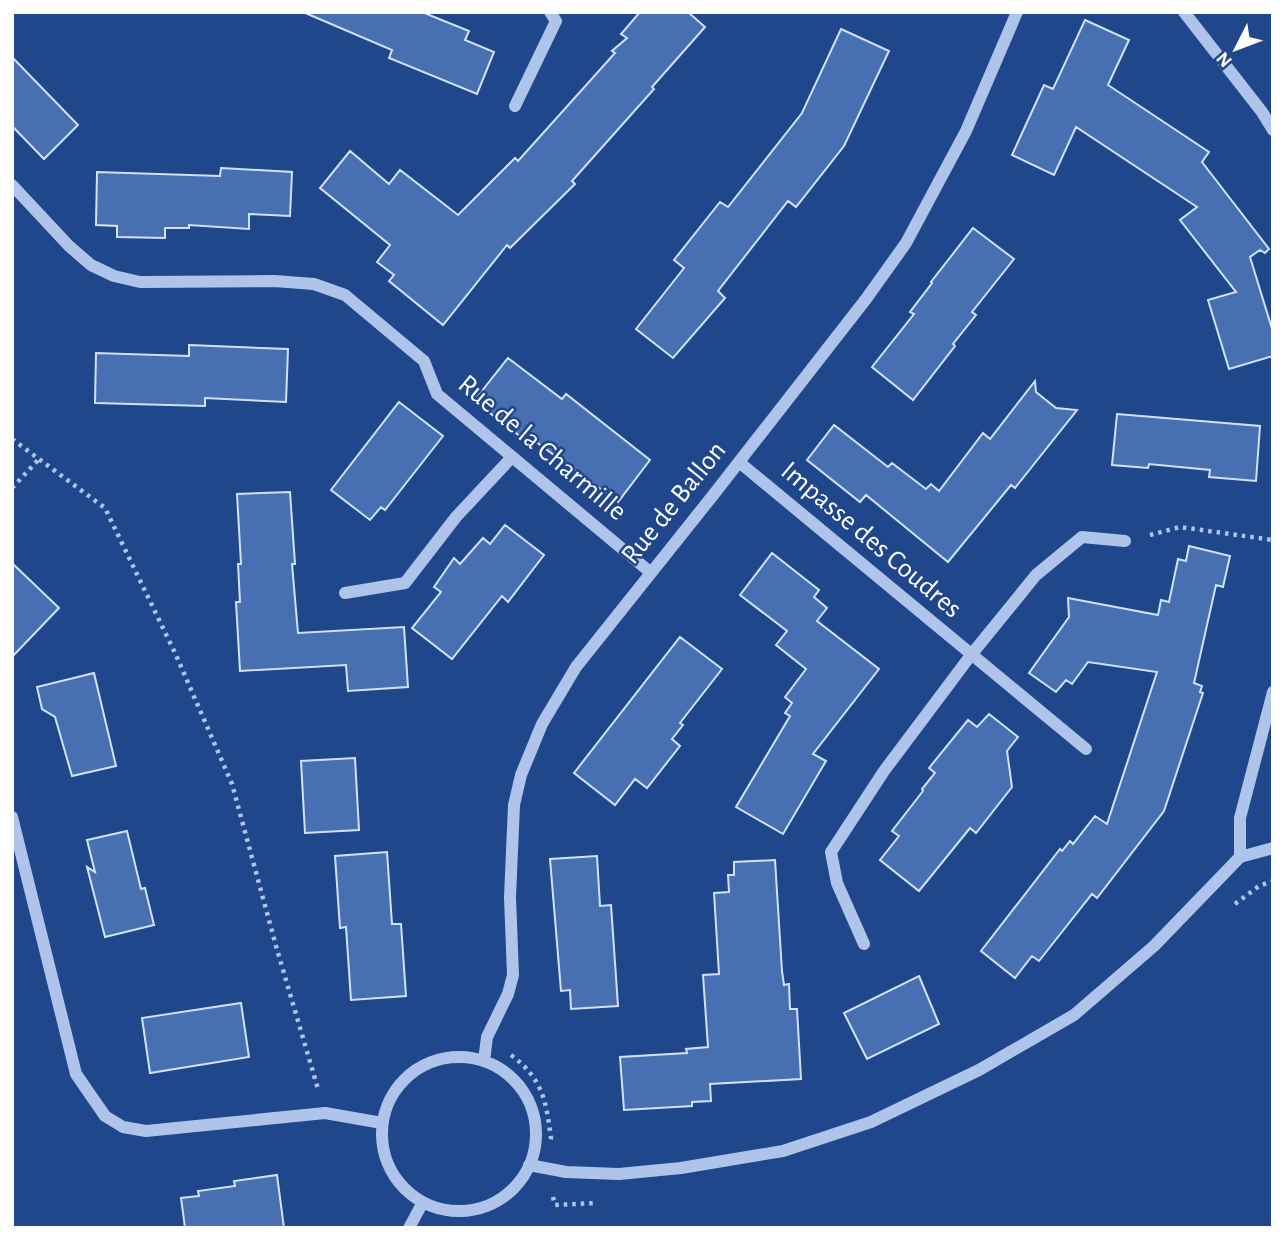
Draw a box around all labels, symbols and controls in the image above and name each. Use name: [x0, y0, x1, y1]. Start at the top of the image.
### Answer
north arrow: [1201, 14, 1271, 84]
text: N: [1213, 48, 1236, 71]
street label: Rue de la Charmille: [453, 370, 631, 526]
street label: Rue de Ballon: [616, 436, 732, 570]
street label: Impasse des Coudres: [775, 457, 967, 623]

